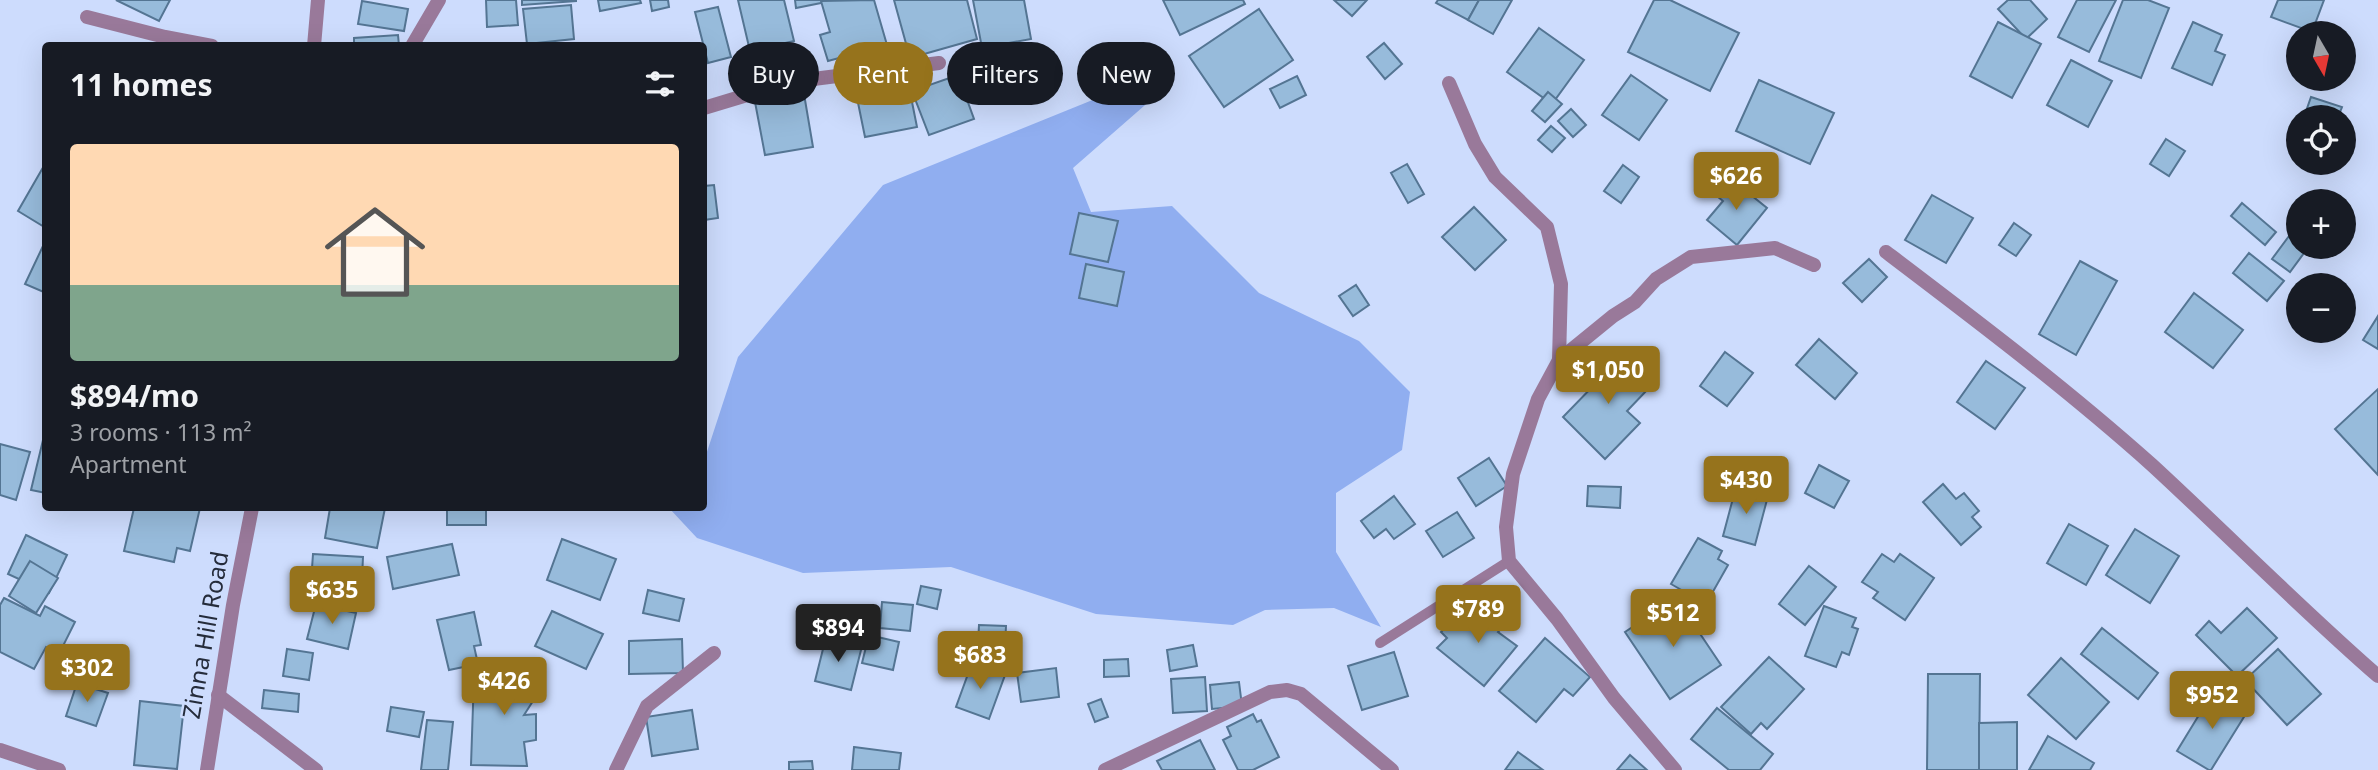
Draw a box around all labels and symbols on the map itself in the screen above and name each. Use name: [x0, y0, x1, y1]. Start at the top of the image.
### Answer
north arrow: [2286, 21, 2356, 91]
pin: $626: [1695, 152, 1777, 212]
pin: $1,050: [1551, 346, 1665, 406]
pin: $430: [1705, 456, 1787, 516]
street label: Zinna Hill Road: [174, 548, 235, 721]
pin: $635: [291, 566, 373, 626]
pin: $789: [1437, 586, 1519, 645]
pin: $512: [1632, 590, 1714, 649]
pin: $894: [797, 604, 879, 664]
pin: $683: [939, 632, 1021, 691]
pin: $302: [46, 644, 128, 704]
pin: $426: [463, 658, 545, 717]
pin: $952: [2171, 672, 2253, 731]

